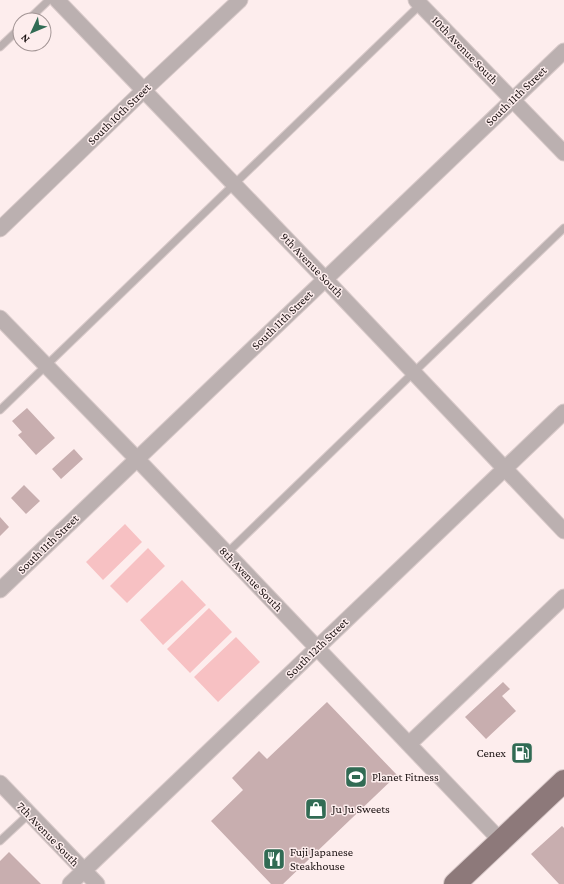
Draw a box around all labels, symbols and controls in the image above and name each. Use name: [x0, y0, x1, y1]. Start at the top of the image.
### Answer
north arrow: [12, 12, 52, 52]
street label: 10th Avenue South: [429, 13, 501, 87]
text: N: [18, 32, 32, 46]
street label: South 11th Street: [483, 63, 550, 129]
street label: South 10th Street: [85, 80, 154, 148]
street label: 9th Avenue South: [278, 230, 347, 301]
street label: South 11th Street: [249, 287, 316, 353]
street label: South 11th Street: [15, 511, 82, 577]
street label: 8th Avenue South: [216, 544, 286, 615]
street label: South 12th Street: [283, 614, 352, 681]
fuel station icon: Cenex: [509, 740, 535, 766]
place label: Cenex: [476, 746, 506, 760]
sports icon: Planet Fitness: [343, 764, 369, 790]
place label: Planet Fitness: [372, 770, 439, 784]
shop icon: Ju Ju Sweets: [303, 796, 329, 822]
street label: 7th Avenue South: [14, 799, 83, 869]
place label: Ju Ju Sweets: [331, 802, 390, 816]
place label: Fuji Japanese Steakhouse: [290, 845, 353, 873]
restaurant icon: Fuji Japanese Steakhouse: [261, 846, 287, 872]

